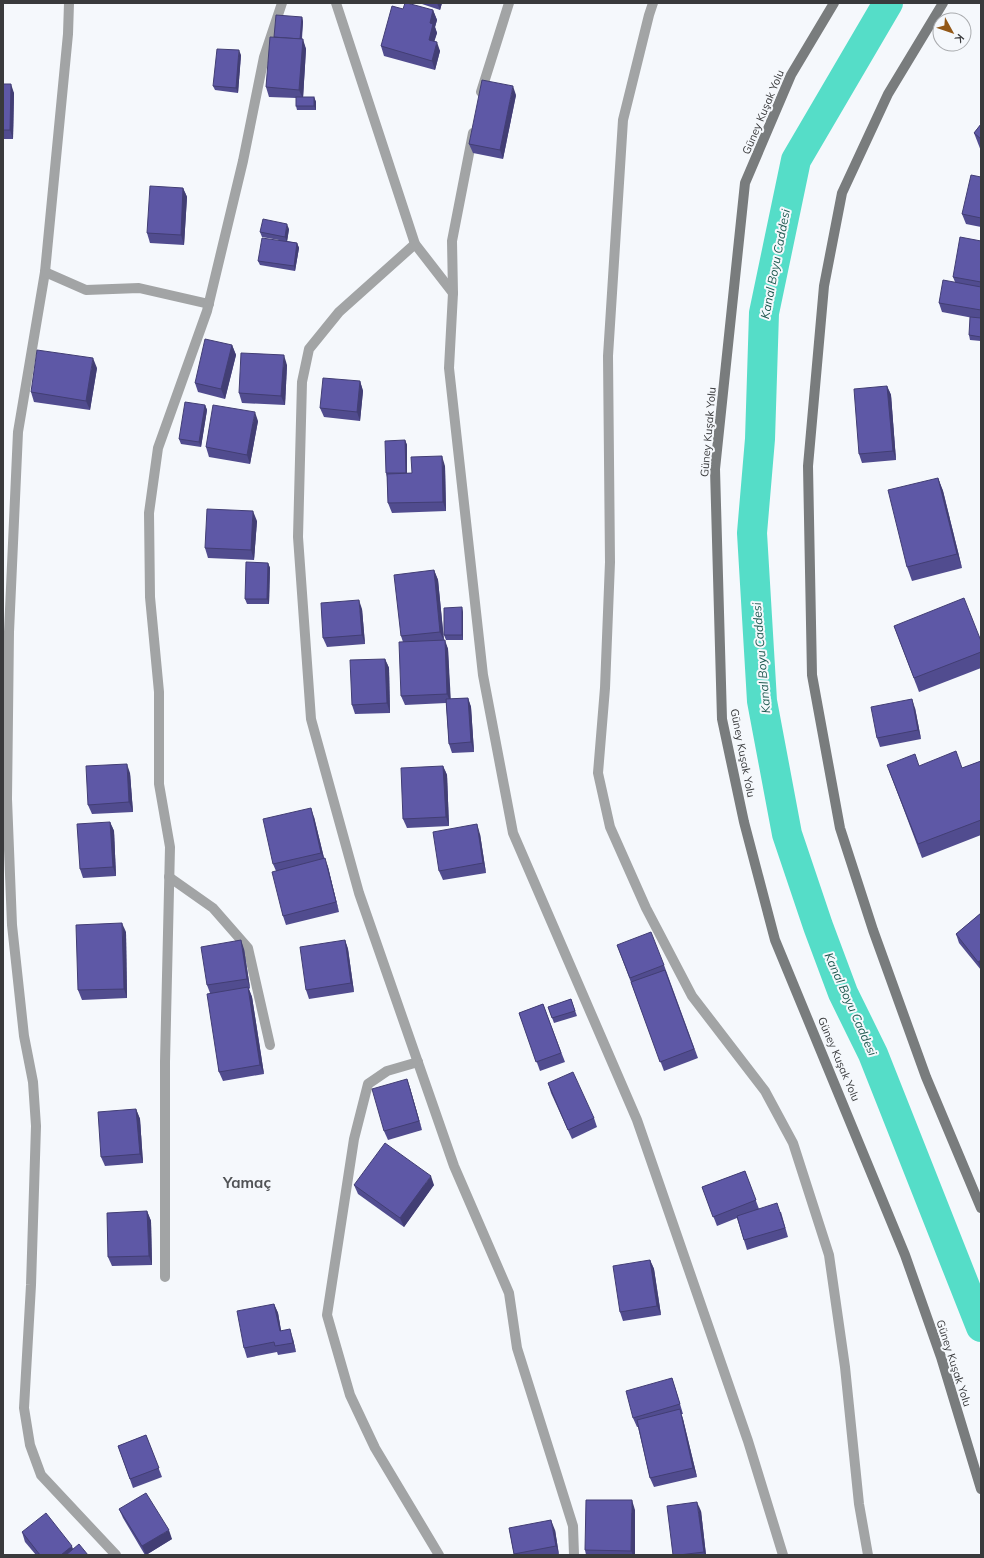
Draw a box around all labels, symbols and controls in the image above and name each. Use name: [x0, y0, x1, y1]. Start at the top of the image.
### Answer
north arrow: [932, 12, 972, 52]
text: K: [952, 31, 967, 46]
street label: Güney Kuşak Yolu: [739, 68, 787, 156]
water label: Kanal Boyu Caddesi: [757, 208, 793, 320]
street label: Güney Kuşak Yolu: [697, 386, 719, 478]
water label: Kanal Boyu Caddesi: [749, 602, 773, 714]
street label: Güney Kuşak Yolu: [728, 707, 758, 799]
water label: Kanal Boyu Caddesi: [822, 950, 881, 1058]
street label: Güney Kuşak Yolu: [815, 1015, 863, 1103]
district label: Yamaç: [222, 1173, 271, 1192]
street label: Güney Kuşak Yolu: [933, 1318, 975, 1408]

